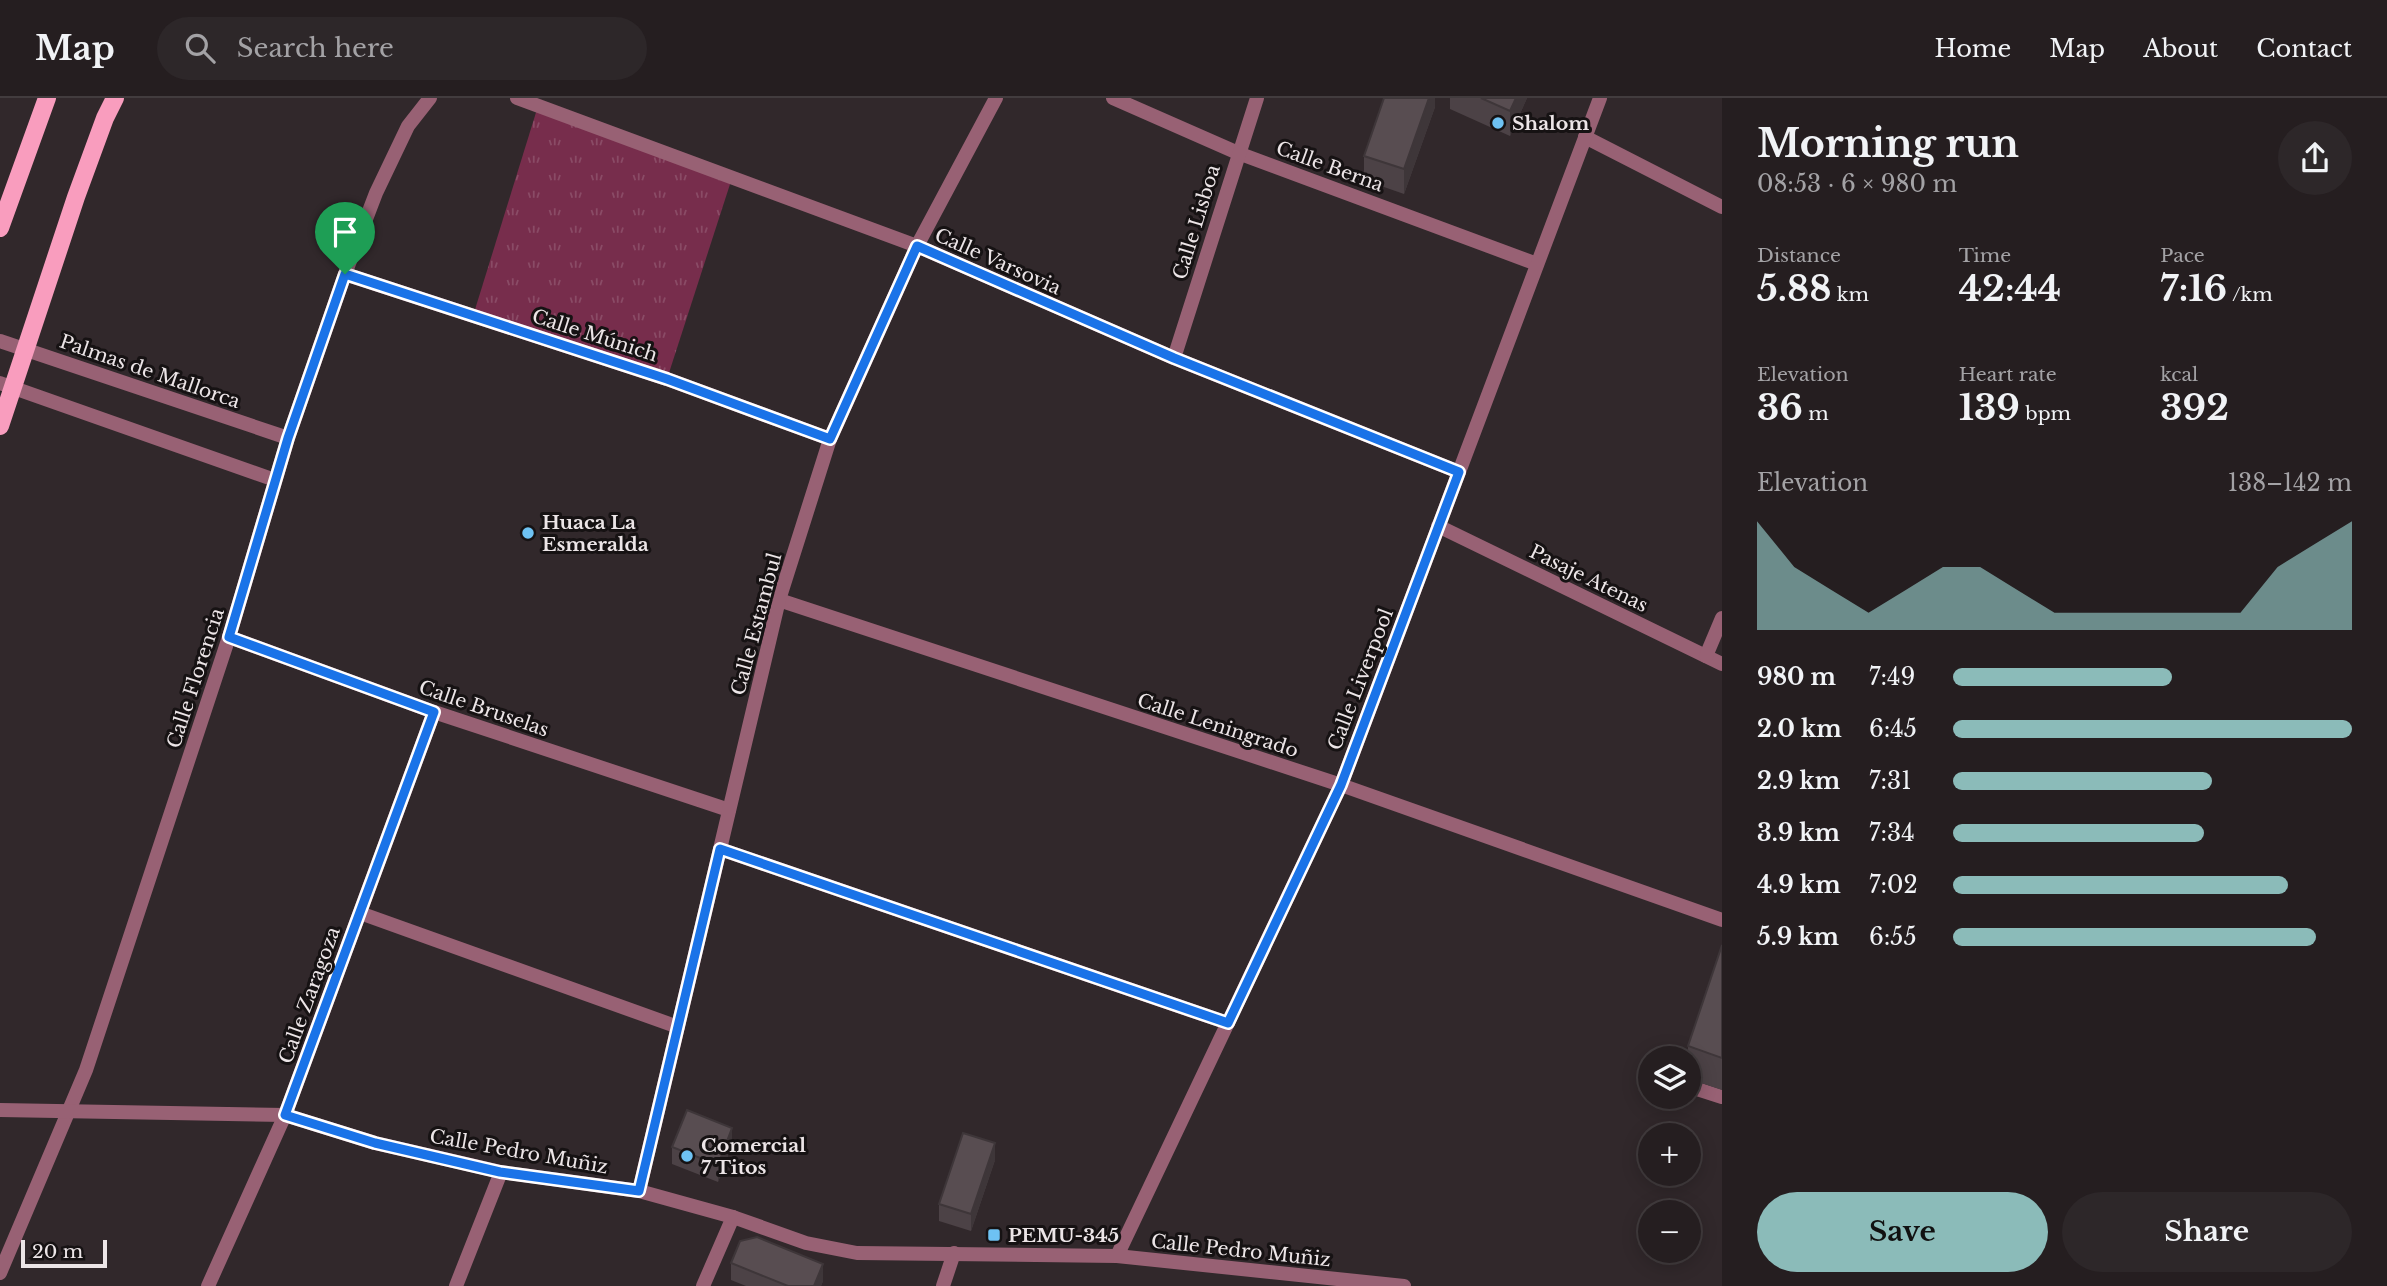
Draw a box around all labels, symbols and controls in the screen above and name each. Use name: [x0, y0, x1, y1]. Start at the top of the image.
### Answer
search box: [157, 17, 647, 80]
text: Map: [35, 28, 115, 69]
icon: search: [181, 29, 219, 67]
text: Search here: [237, 32, 394, 64]
text: Home: [1935, 34, 2011, 63]
text: Map: [2049, 34, 2105, 63]
text: About: [2143, 34, 2218, 63]
text: Contact: [2256, 34, 2352, 63]
place label: Shalom: [1512, 112, 1589, 135]
marker: Shalom: [1490, 115, 1506, 131]
text: Morning run: [1757, 120, 2019, 167]
button: share: [2278, 121, 2352, 195]
street label: Calle Berna: [1273, 136, 1387, 197]
street label: Calle Lisboa: [1168, 162, 1225, 282]
text: 08:53 · 6 × 980 m: [1757, 170, 1957, 198]
pin: [315, 202, 375, 274]
icon: arrive: [326, 213, 364, 251]
street label: Calle Varsovia: [931, 223, 1065, 300]
text: Distance: [1757, 244, 1841, 267]
text: Time: [1959, 244, 2011, 267]
text: Pace: [2160, 244, 2205, 267]
text: 5.88: [1757, 267, 1831, 310]
text: 42:44: [1959, 267, 2061, 310]
text: 7:16: [2160, 267, 2227, 310]
text: km: [1831, 283, 1869, 306]
text: /km: [2227, 283, 2273, 306]
street label: Calle Múnich: [529, 304, 660, 367]
street label: Palmas de Mallorca: [57, 330, 244, 413]
text: Elevation: [1757, 363, 1849, 386]
text: Heart rate: [1959, 363, 2057, 386]
text: kcal: [2160, 363, 2198, 386]
text: 36: [1757, 386, 1803, 429]
text: 139: [1959, 386, 2020, 429]
text: 392: [2160, 386, 2229, 429]
text: m: [1803, 402, 1829, 425]
text: bpm: [2020, 402, 2071, 425]
text: Elevation: [1757, 469, 1868, 497]
text: 138–142 m: [2228, 469, 2352, 497]
place label: Huaca La Esmeralda: [542, 511, 649, 556]
marker: Huaca La Esmeralda: [520, 525, 536, 541]
street label: Pasaje Atenas: [1526, 540, 1652, 617]
street label: Calle Estambul: [726, 550, 787, 698]
street label: Calle Florencia: [162, 605, 229, 751]
street label: Calle Liverpool: [1323, 605, 1398, 753]
text: 980 m: [1757, 663, 1836, 691]
text: 7:49: [1869, 663, 1915, 691]
street label: Calle Bruselas: [416, 676, 552, 741]
street label: Calle Leningrado: [1134, 689, 1301, 762]
text: 2.0 km: [1757, 715, 1842, 743]
text: 6:45: [1869, 715, 1917, 743]
text: 2.9 km: [1757, 767, 1840, 795]
text: 7:31: [1869, 767, 1912, 795]
text: 3.9 km: [1757, 819, 1840, 847]
text: 7:34: [1869, 819, 1915, 847]
text: 4.9 km: [1757, 871, 1841, 899]
text: 7:02: [1869, 871, 1918, 899]
street label: Calle Zaragoza: [274, 923, 345, 1067]
text: 5.9 km: [1757, 923, 1839, 951]
text: 6:55: [1869, 923, 1916, 951]
map controls: [1638, 1046, 1701, 1263]
button: layers: [1638, 1046, 1701, 1109]
button: +: [1638, 1123, 1701, 1186]
street label: Calle Pedro Muñiz: [428, 1124, 610, 1178]
place label: Comercial 7 Titos: [701, 1134, 806, 1179]
marker: Comercial 7 Titos: [679, 1148, 695, 1164]
button: Save: [1757, 1192, 2048, 1272]
button: Share: [2062, 1192, 2352, 1272]
button: −: [1638, 1200, 1701, 1263]
place label: PEMU-345: [1008, 1224, 1119, 1247]
marker: PEMU-345: [986, 1227, 1002, 1243]
street label: Calle Pedro Muñiz: [1150, 1230, 1332, 1271]
scale bar: [21, 1237, 107, 1269]
text: 20 m: [32, 1240, 83, 1263]

